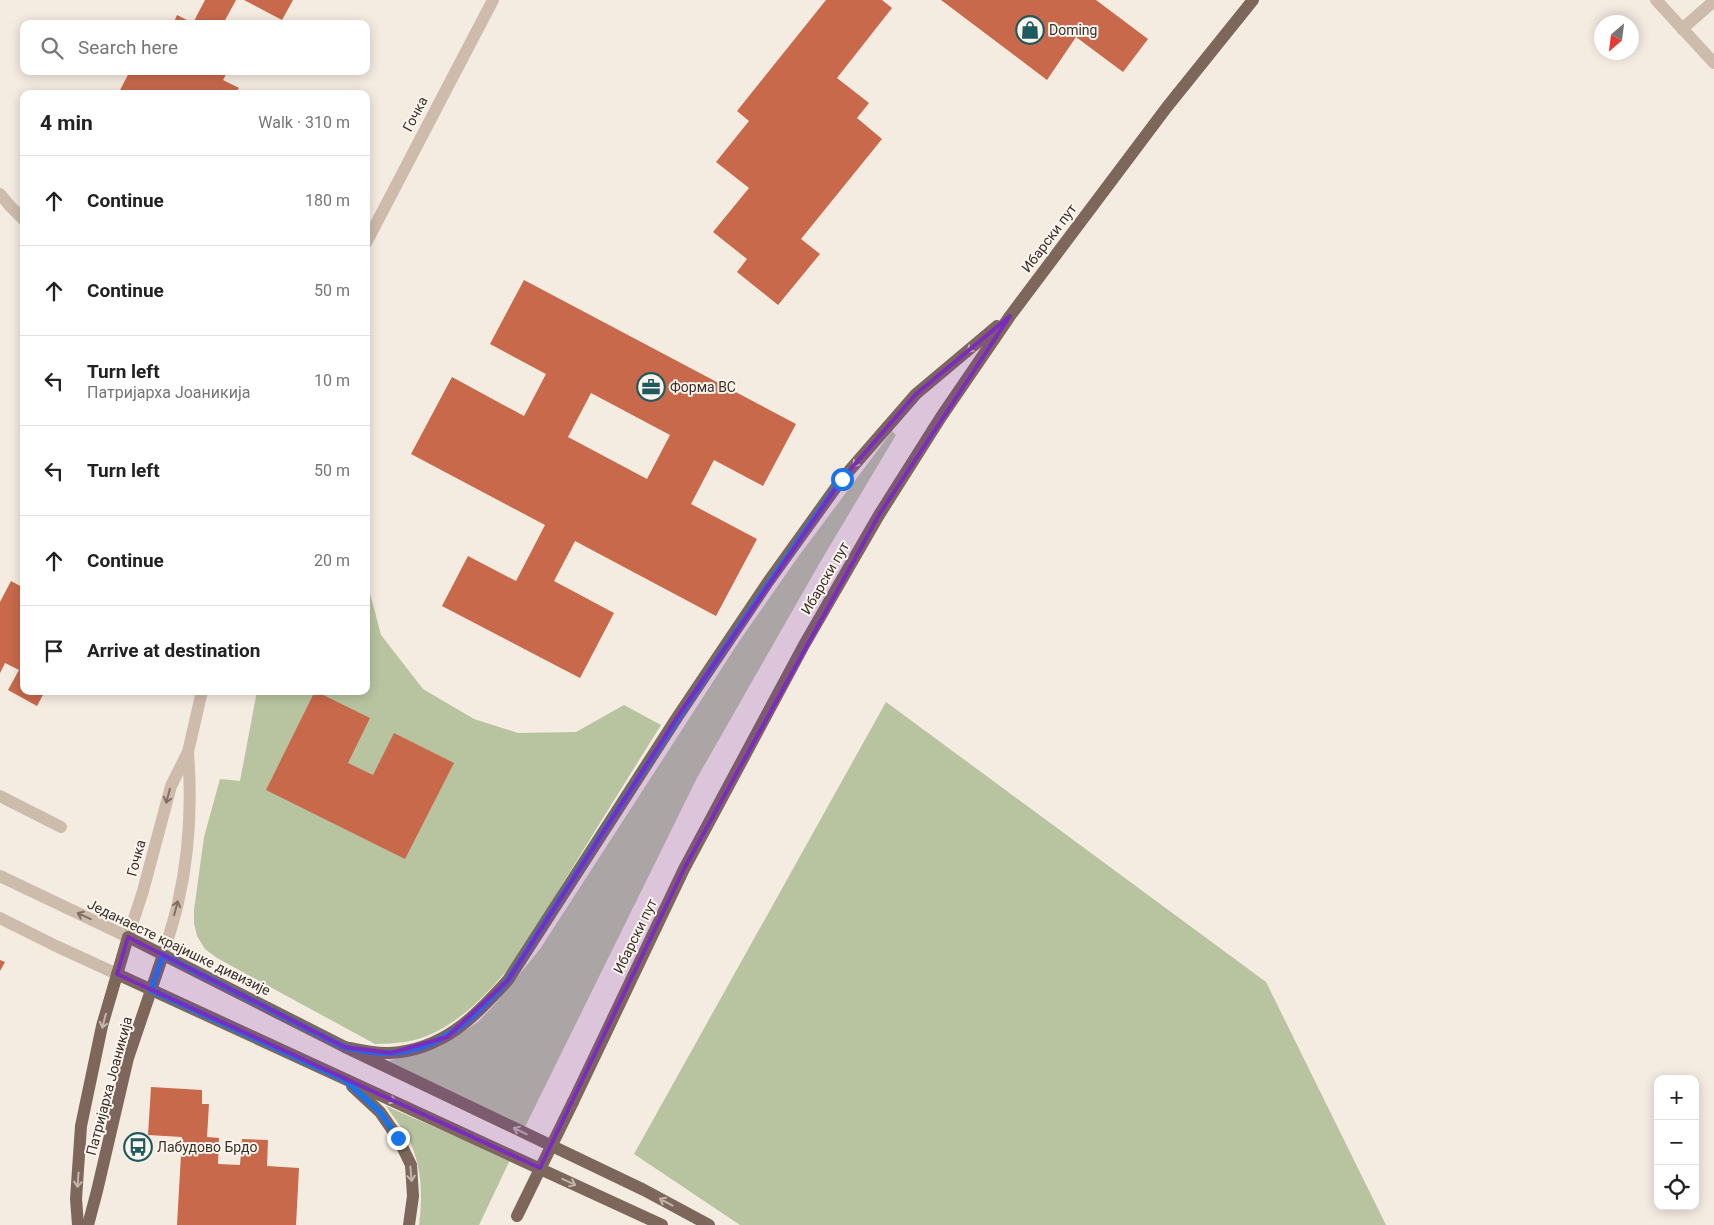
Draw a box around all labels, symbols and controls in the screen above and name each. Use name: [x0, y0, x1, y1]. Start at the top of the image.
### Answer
shop icon: Doming: [1015, 15, 1045, 45]
north arrow: [1594, 15, 1639, 60]
search box: [20, 20, 370, 75]
place label: Doming: [1049, 22, 1097, 38]
icon: search: [38, 34, 66, 62]
text: Search here: [78, 36, 178, 59]
street label: Гочка: [399, 94, 431, 134]
text: 4 min: [40, 111, 93, 135]
text: Walk · 310 m: [258, 113, 350, 132]
icon: ahead: [40, 187, 68, 215]
text: Continue: [87, 189, 164, 212]
text: 180 m: [305, 191, 350, 210]
street label: Ибарски пут: [1018, 201, 1080, 275]
icon: ahead: [40, 277, 68, 305]
text: Continue: [87, 279, 164, 302]
text: 50 m: [314, 281, 350, 300]
one-way arrow: [966, 341, 979, 353]
text: Turn left: [87, 360, 160, 383]
icon: left: [40, 367, 68, 395]
text: 10 m: [314, 371, 350, 390]
office icon: Форма ВС: [636, 372, 666, 402]
place label: Форма ВС: [670, 379, 736, 395]
text: Патријарха Јоаникија: [87, 383, 250, 402]
one-way arrow: [852, 454, 863, 467]
icon: left: [40, 457, 68, 485]
text: Turn left: [87, 459, 160, 482]
text: 50 m: [314, 461, 350, 480]
route start: [831, 468, 854, 491]
street label: Ибарски пут: [798, 539, 852, 617]
icon: ahead: [40, 547, 68, 575]
text: Continue: [87, 549, 164, 572]
text: 20 m: [314, 551, 350, 570]
icon: arrive: [40, 637, 68, 665]
text: Arrive at destination: [87, 639, 260, 662]
one-way arrow: [163, 787, 172, 803]
street label: Гочка: [123, 838, 149, 878]
street label: Једанаесте крајишке дивизије: [85, 896, 273, 998]
street label: Ибарски пут: [610, 896, 660, 976]
one-way arrow: [172, 901, 181, 917]
one-way arrow: [77, 911, 92, 921]
one-way arrow: [99, 1012, 108, 1028]
street label: Патријарха Јоаникија: [83, 1015, 135, 1157]
map controls: [1654, 1075, 1699, 1210]
button: +: [1654, 1075, 1699, 1120]
one-way arrow: [381, 1095, 396, 1105]
button: −: [1654, 1120, 1699, 1165]
one-way arrow: [512, 1126, 527, 1136]
route end: [387, 1127, 410, 1150]
bus stop icon: Лабудово Брдо: [123, 1132, 153, 1162]
place label: Лабудово Брдо: [157, 1139, 257, 1155]
button: locate: [1654, 1165, 1699, 1210]
one-way arrow: [407, 1166, 416, 1182]
one-way arrow: [73, 1172, 82, 1188]
one-way arrow: [561, 1177, 576, 1187]
one-way arrow: [658, 1197, 673, 1207]

